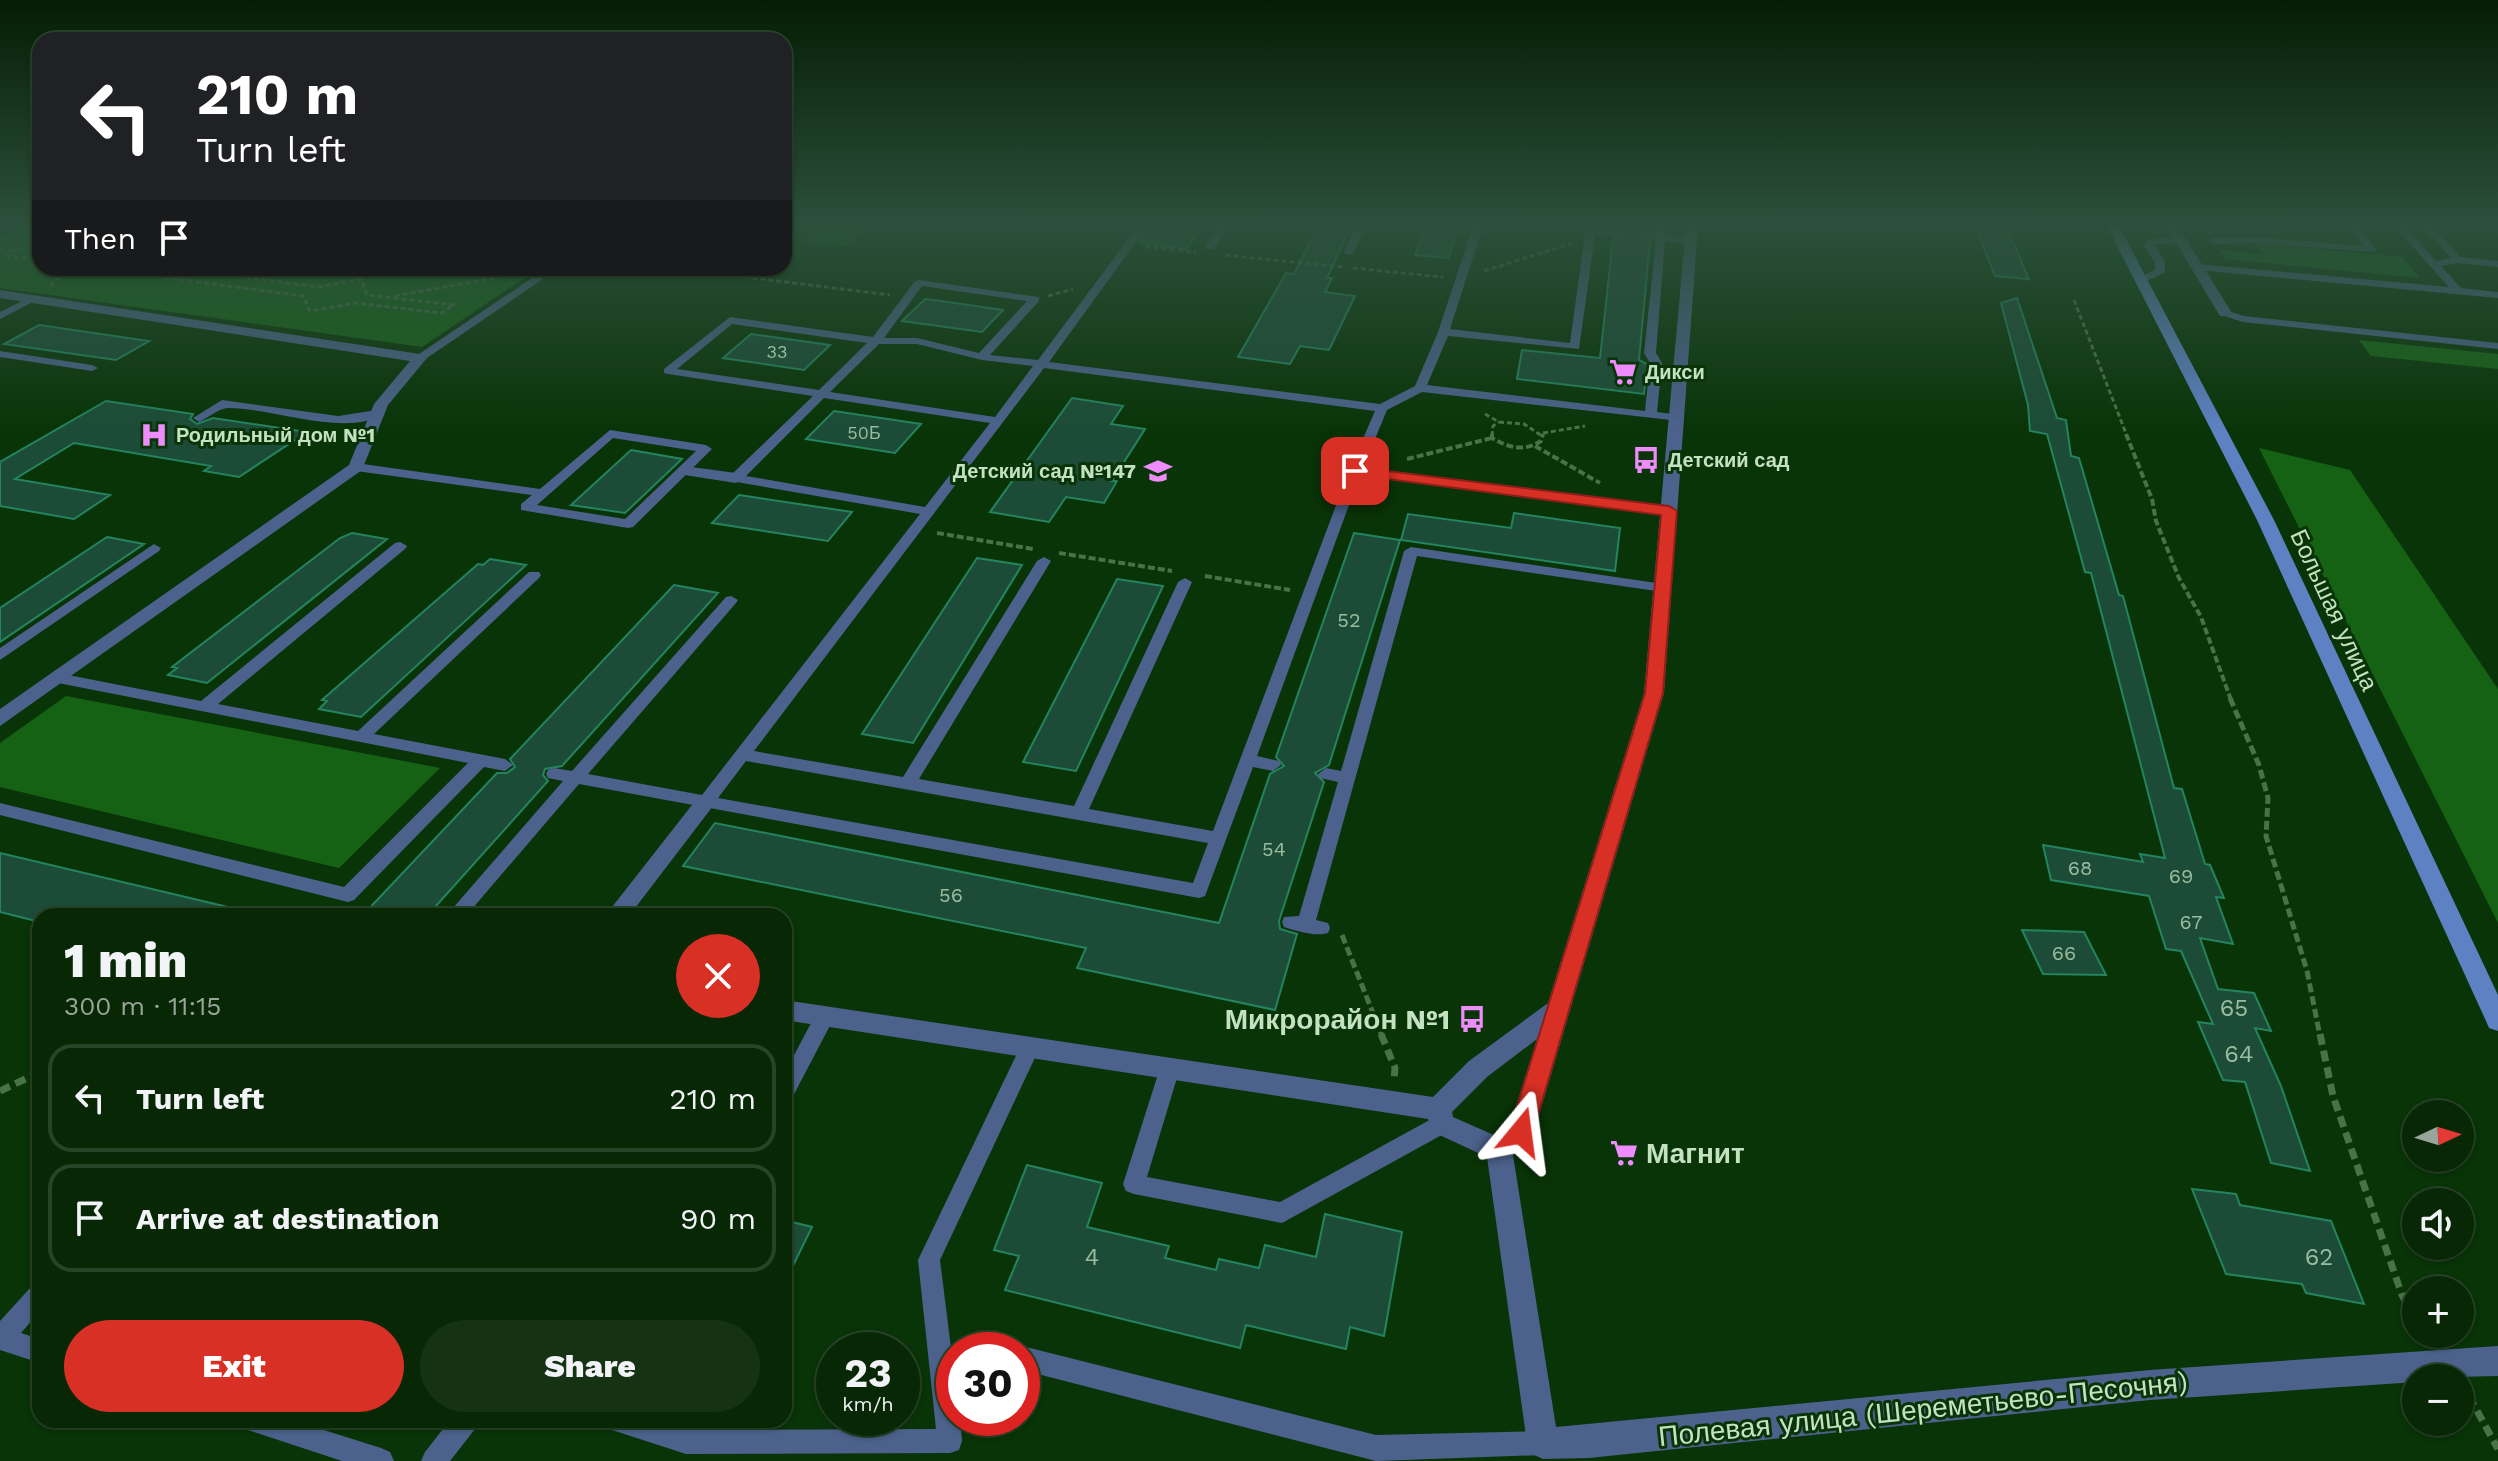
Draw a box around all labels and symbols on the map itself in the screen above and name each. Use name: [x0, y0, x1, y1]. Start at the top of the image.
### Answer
house number: 33: [767, 341, 788, 362]
supermarket icon: Дикси: [1608, 357, 1638, 387]
place label: Дикси: [1645, 360, 1705, 384]
hospital icon: Родильный дом №1: [139, 420, 169, 450]
house number: 50Б: [847, 422, 881, 443]
place label: Родильный дом №1: [176, 423, 375, 447]
pin: [1321, 437, 1389, 505]
bus stop icon: Детский сад: [1631, 445, 1661, 475]
place label: Детский сад: [1668, 448, 1790, 472]
school or university icon: Детский сад №147: [1143, 456, 1173, 486]
place label: Детский сад №147: [953, 459, 1136, 483]
street label: Большая улица: [2284, 525, 2384, 696]
house number: 52: [1337, 608, 1361, 632]
house number: 54: [1262, 837, 1286, 861]
house number: 68: [2068, 856, 2092, 880]
house number: 69: [2169, 864, 2193, 888]
house number: 56: [939, 883, 963, 907]
house number: 67: [2179, 910, 2203, 934]
house number: 66: [2052, 941, 2076, 965]
house number: 65: [2220, 994, 2248, 1022]
place label: Микрорайон №1: [1225, 1003, 1450, 1036]
bus stop icon: Микрорайон №1: [1457, 1004, 1487, 1034]
house number: 64: [2224, 1040, 2254, 1068]
position arrow: [1479, 1090, 1563, 1174]
north arrow: [2402, 1100, 2474, 1172]
place label: Магнит: [1646, 1137, 1745, 1170]
supermarket icon: Магнит: [1609, 1138, 1639, 1168]
house number: 4: [1085, 1243, 1099, 1271]
house number: 62: [2305, 1243, 2333, 1271]
speed limit sign: 30: [936, 1332, 1040, 1436]
street label: Полевая улица (Шереметьево-Песочня): [1657, 1365, 2189, 1453]

